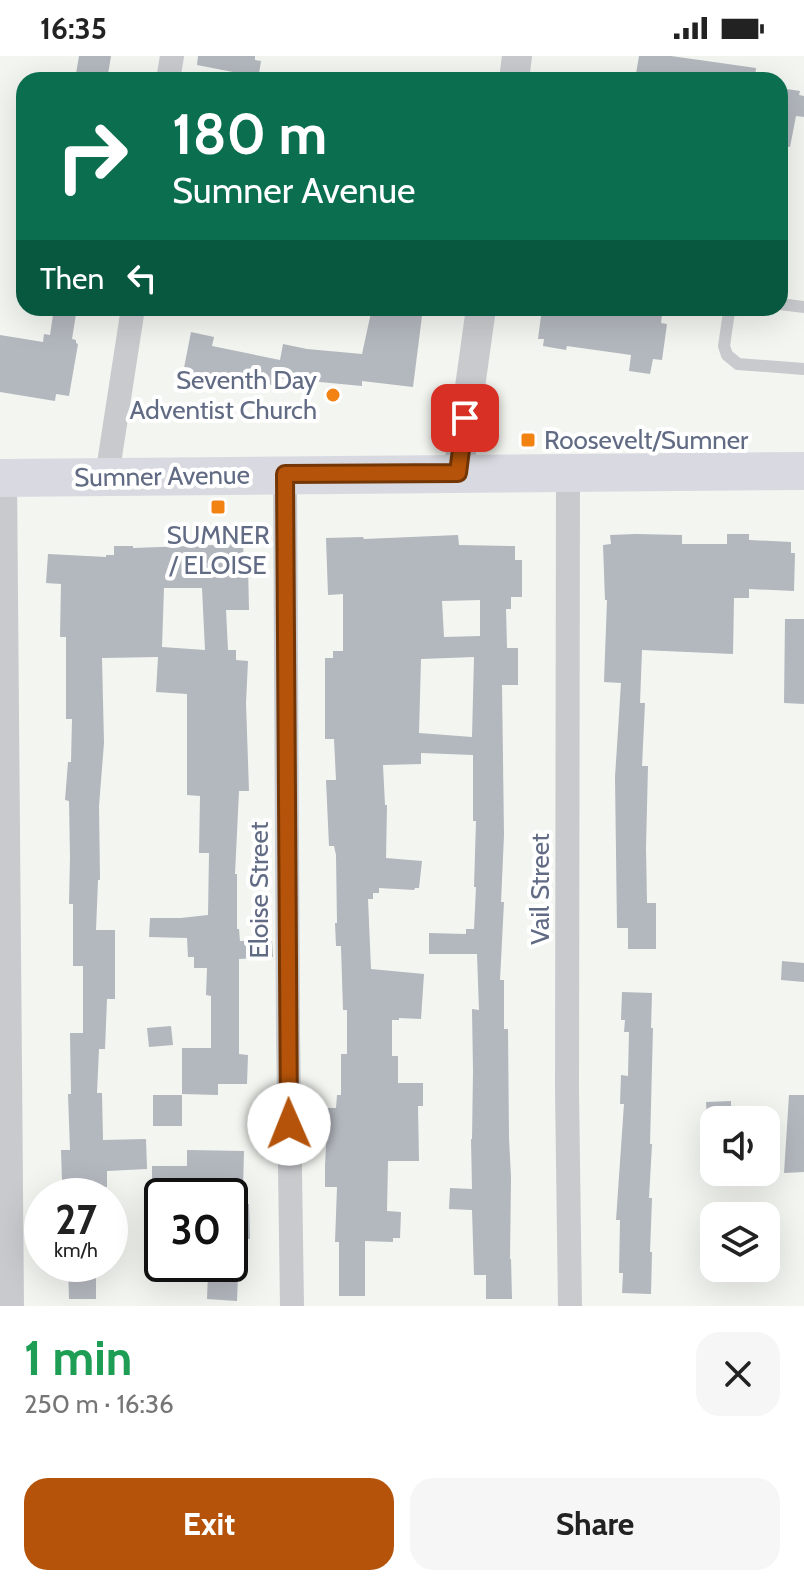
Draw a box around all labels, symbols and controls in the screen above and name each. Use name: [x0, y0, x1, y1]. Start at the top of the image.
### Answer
text: 16:35: [40, 10, 107, 47]
text: 180 m: [172, 100, 327, 168]
icon: right: [40, 104, 144, 208]
text: Sumner Avenue: [172, 168, 415, 212]
icon: left: [120, 256, 164, 300]
text: Then: [40, 260, 104, 297]
place label: Seventh Day Adventist Church: [129, 364, 317, 426]
pin: [431, 384, 499, 452]
marker: Seventh Day Adventist Church: [324, 386, 342, 404]
icon: arrive: [443, 396, 487, 440]
place label: Roosevelt/Sumner: [544, 424, 749, 456]
marker: Roosevelt/Sumner: [519, 431, 537, 449]
street label: Sumner Avenue: [74, 458, 250, 494]
marker: SUMNER / ELOISE: [209, 498, 227, 516]
place label: SUMNER / ELOISE: [166, 519, 270, 581]
street label: Eloise Street: [243, 821, 275, 958]
street label: Vail Street: [524, 833, 556, 945]
position arrow: [247, 1082, 331, 1166]
map controls: [700, 1106, 780, 1282]
button: sound: [700, 1106, 780, 1186]
speed limit sign: 30: [144, 1178, 248, 1282]
text: 27: [55, 1195, 97, 1244]
button: layers: [700, 1202, 780, 1282]
text: km/h: [54, 1238, 98, 1262]
text: 1 min: [24, 1329, 132, 1387]
button: close: [696, 1332, 780, 1416]
text: 250 m · 16:36: [24, 1388, 174, 1420]
button: Exit: [24, 1478, 394, 1570]
button: Share: [410, 1478, 780, 1570]

